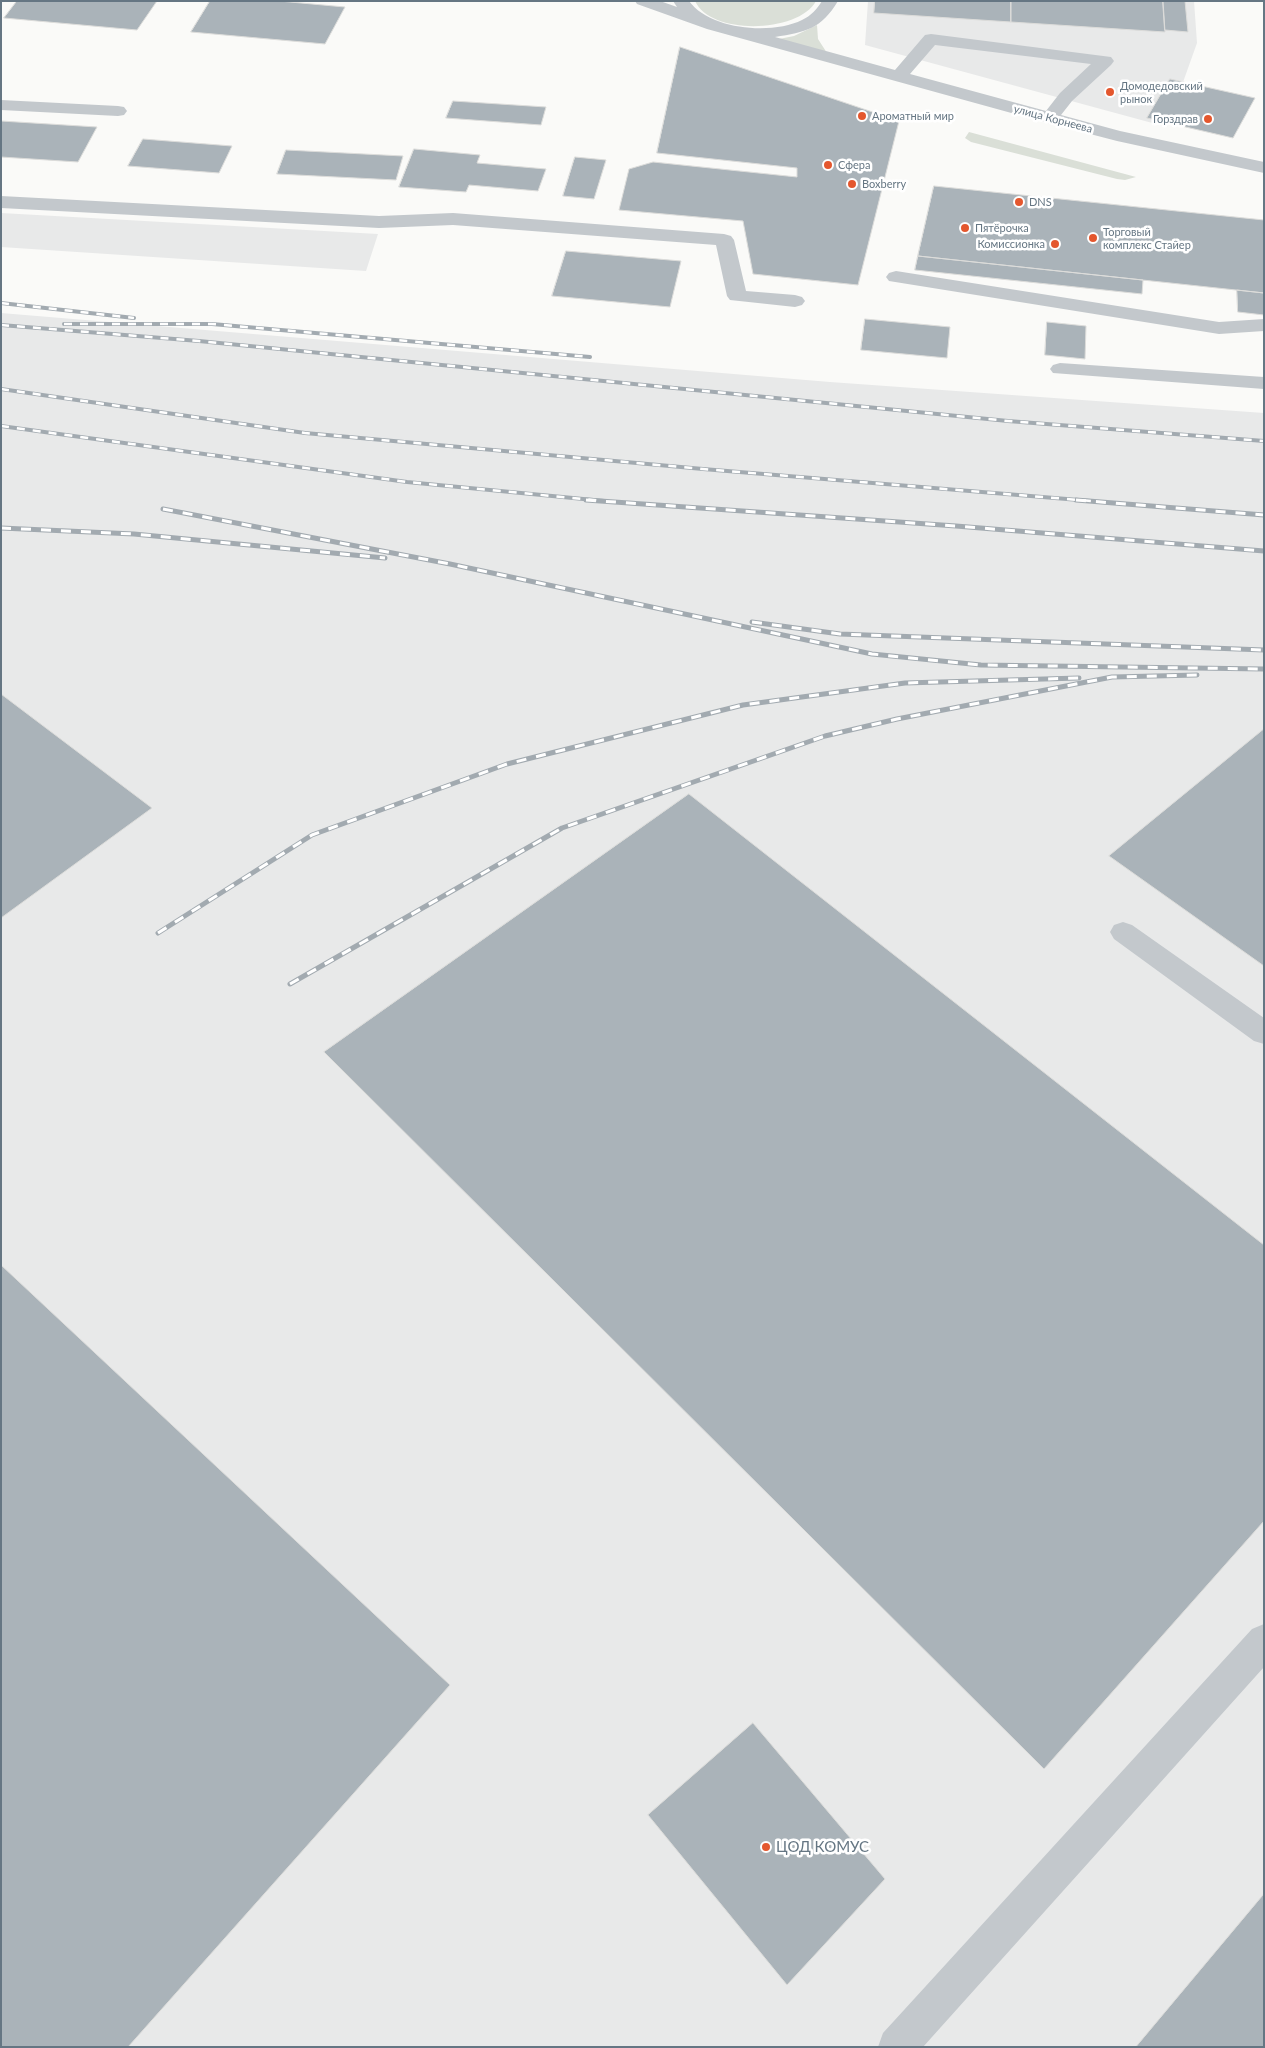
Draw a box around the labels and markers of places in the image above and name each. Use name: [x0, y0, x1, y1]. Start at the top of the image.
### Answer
place label: Домодедовский рынок: [1120, 79, 1203, 105]
marker: Домодедовский рынок: [1104, 86, 1116, 98]
place label: Ароматный мир: [872, 109, 954, 123]
marker: Ароматный мир: [856, 110, 868, 122]
place label: Горздрав: [1153, 112, 1198, 126]
marker: Горздрав: [1202, 113, 1214, 125]
place label: Сфера: [838, 158, 870, 172]
marker: Сфера: [822, 159, 834, 171]
place label: Boxberry: [862, 177, 906, 191]
marker: Boxberry: [846, 178, 858, 190]
place label: DNS: [1029, 195, 1052, 209]
marker: DNS: [1013, 196, 1025, 208]
place label: Пятёрочка: [975, 221, 1029, 235]
marker: Пятёрочка: [959, 222, 971, 234]
place label: Торговый комплекс Стайер: [1103, 225, 1191, 251]
marker: Торговый комплекс Стайер: [1087, 232, 1099, 244]
place label: Комиссионка: [977, 237, 1045, 251]
marker: Комиссионка: [1049, 238, 1061, 250]
place label: ЦОД КОМУС: [776, 1838, 869, 1856]
marker: ЦОД КОМУС: [760, 1841, 772, 1853]

